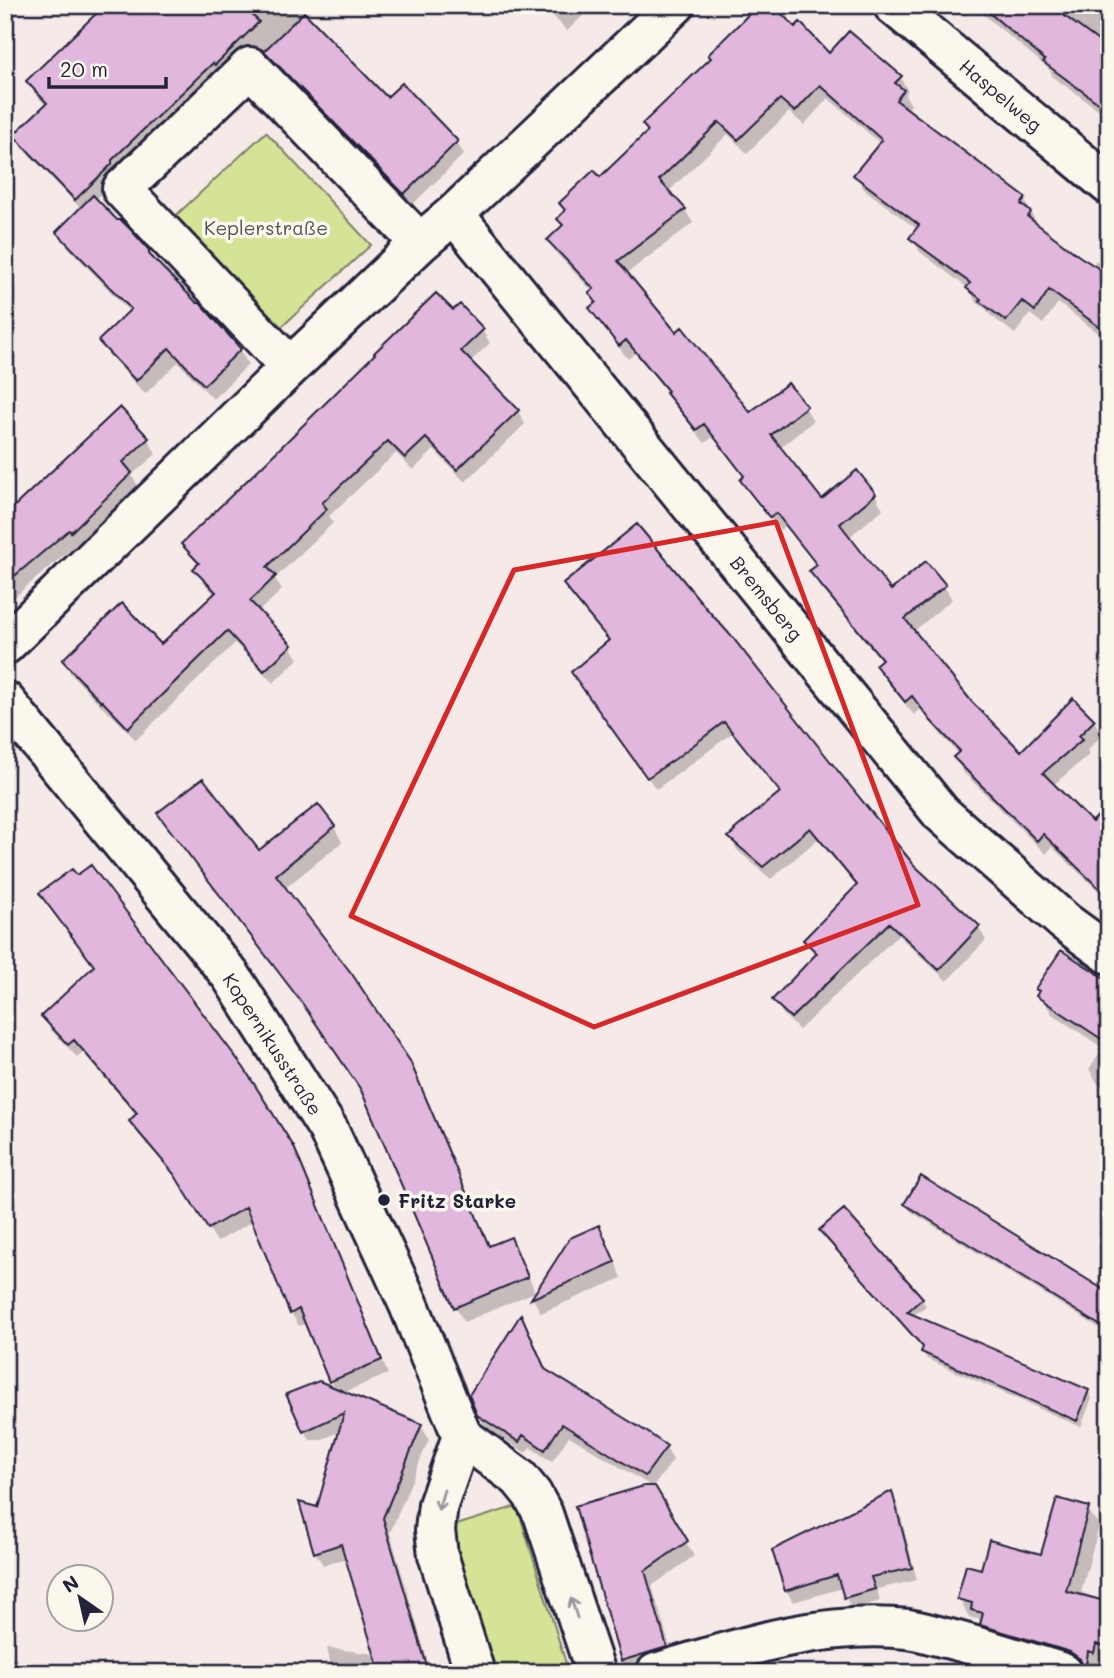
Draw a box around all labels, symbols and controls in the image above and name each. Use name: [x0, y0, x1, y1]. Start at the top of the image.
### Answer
scale bar: [49, 46, 166, 90]
street label: Haspelweg: [955, 53, 1047, 137]
text: 20 m: [60, 55, 108, 82]
park label: Keplerstraße: [204, 215, 328, 240]
street label: Bremsberg: [725, 551, 809, 645]
street label: Kopernikusstraße: [218, 968, 328, 1120]
place label: Fritz Starke: [398, 1188, 516, 1213]
marker: Fritz Starke: [376, 1192, 392, 1208]
one-way arrow: [433, 1489, 446, 1511]
north arrow: [46, 1562, 116, 1632]
text: N: [57, 1569, 83, 1598]
one-way arrow: [567, 1597, 580, 1619]

